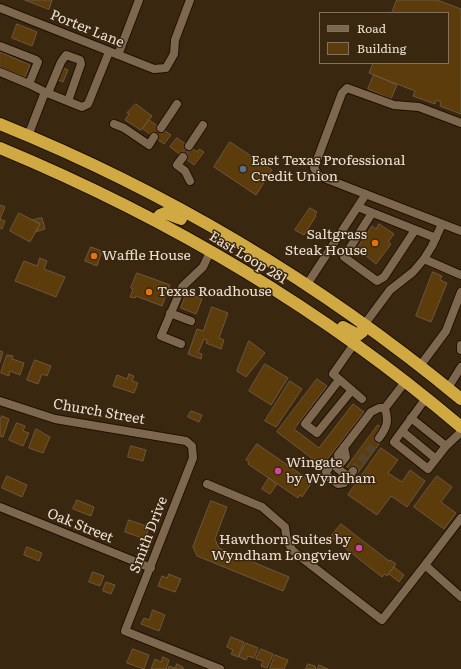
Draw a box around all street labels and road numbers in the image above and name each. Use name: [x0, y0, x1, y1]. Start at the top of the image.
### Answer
street label: Porter Lane: [48, 7, 126, 51]
street label: East Loop 281: [206, 228, 290, 288]
street label: Church Street: [52, 396, 146, 428]
street label: Smith Drive: [127, 494, 171, 576]
street label: Oak Street: [45, 505, 115, 547]

